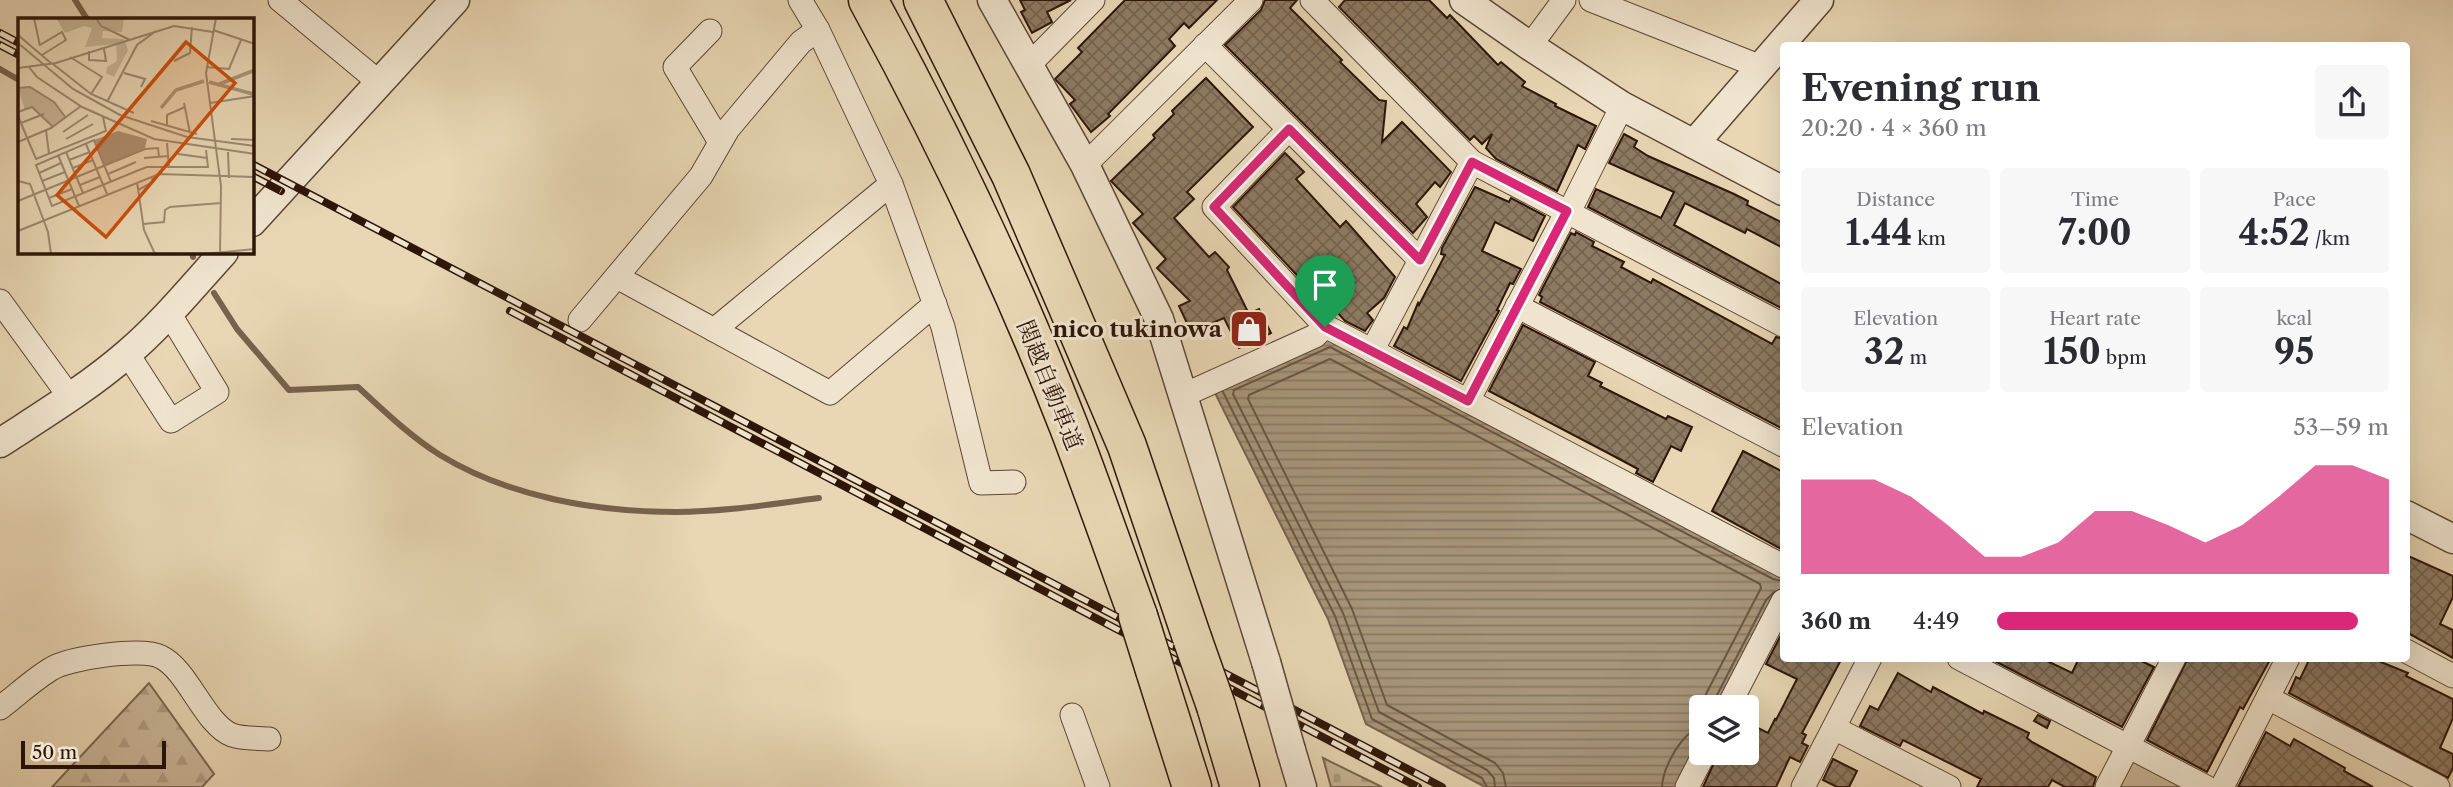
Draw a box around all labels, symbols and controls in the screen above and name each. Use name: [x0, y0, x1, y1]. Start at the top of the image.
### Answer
inset map: [18, 18, 254, 254]
text: Evening run: [1801, 64, 2041, 111]
button: share: [2315, 65, 2389, 139]
text: 20:20 · 4 × 360 m: [1801, 114, 1987, 142]
text: Distance: [1856, 188, 1935, 211]
text: Time: [2071, 188, 2119, 211]
text: Pace: [2273, 188, 2316, 211]
text: 1.44: [1845, 211, 1912, 254]
text: 7:00: [2058, 211, 2132, 254]
text: 4:52: [2238, 211, 2310, 254]
text: km: [1912, 227, 1946, 250]
text: /km: [2310, 227, 2350, 250]
pin: [1295, 255, 1355, 327]
icon: arrive: [1306, 266, 1344, 304]
text: Elevation: [1853, 307, 1938, 330]
text: Heart rate: [2049, 307, 2141, 330]
text: kcal: [2276, 307, 2312, 330]
shop icon: nico tukinowa: [1228, 308, 1270, 350]
place label: nico tukinowa: [1053, 315, 1223, 343]
street label: 関越自動車道: [1011, 316, 1089, 454]
text: 32: [1864, 330, 1905, 373]
text: 150: [2043, 330, 2101, 373]
text: 95: [2274, 330, 2314, 373]
text: m: [1905, 346, 1927, 369]
text: bpm: [2101, 346, 2147, 369]
text: Elevation: [1801, 413, 1904, 441]
text: 53–59 m: [2293, 413, 2389, 441]
text: 360 m: [1801, 607, 1871, 635]
text: 4:49: [1913, 607, 1960, 635]
map controls: [1689, 695, 1759, 765]
button: layers: [1689, 695, 1759, 765]
scale bar: [21, 738, 166, 770]
text: 50 m: [32, 741, 77, 764]

